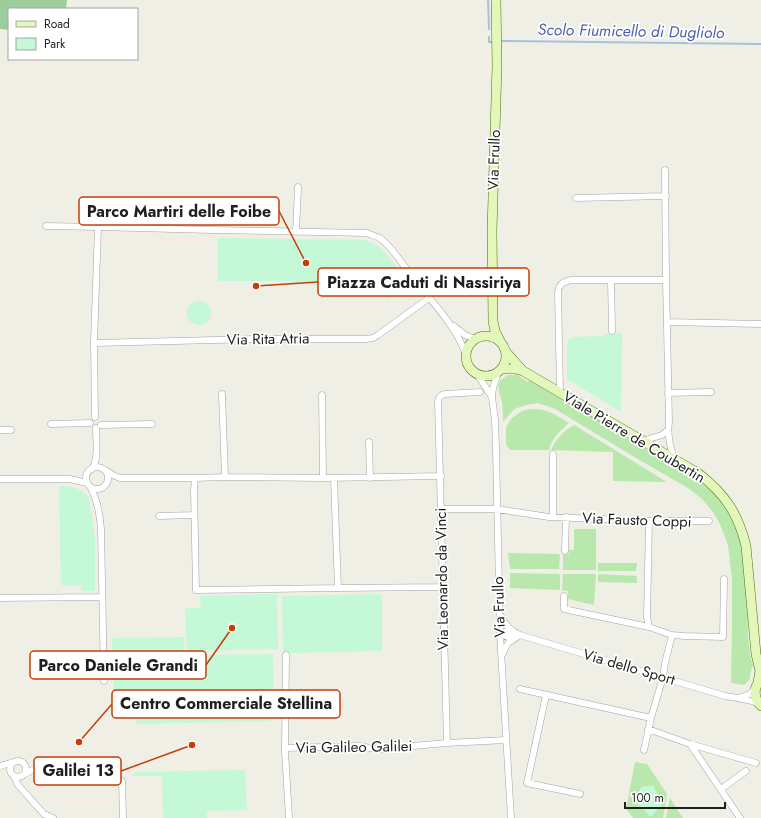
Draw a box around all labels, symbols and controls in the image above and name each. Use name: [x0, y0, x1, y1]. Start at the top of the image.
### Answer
legend: [8, 8, 138, 60]
text: Road: [44, 15, 70, 33]
water label: Scolo Fiumicello di Dugliolo: [538, 18, 725, 44]
text: Park: [44, 35, 66, 53]
street label: Via Frullo: [482, 129, 506, 191]
callout: Parco Martiri delle Foibe: [79, 197, 279, 225]
text: Parco Martiri delle Foibe: [87, 200, 271, 223]
callout: Piazza Caduti di Nassiriya: [318, 268, 529, 296]
text: Piazza Caduti di Nassiriya: [327, 271, 521, 294]
street label: Via Rita Atria: [226, 327, 310, 351]
street label: Viale Pierre de Coubertin: [559, 386, 709, 488]
street label: Via Leonardo da Vinci: [430, 507, 454, 651]
street label: Via Fausto Coppi: [582, 507, 692, 533]
street label: Via Frullo: [487, 576, 511, 638]
street label: Via dello Sport: [580, 643, 678, 691]
callout: Parco Daniele Grandi: [30, 651, 206, 679]
text: Parco Daniele Grandi: [38, 654, 198, 677]
callout: Centro Commerciale Stellina: [112, 690, 340, 718]
text: Centro Commerciale Stellina: [120, 692, 332, 715]
street label: Via Galileo Galilei: [295, 735, 413, 759]
callout: Galilei 13: [34, 757, 121, 785]
text: Galilei 13: [42, 759, 114, 782]
scale bar: [625, 784, 725, 810]
text: 100 m: [631, 789, 664, 807]

